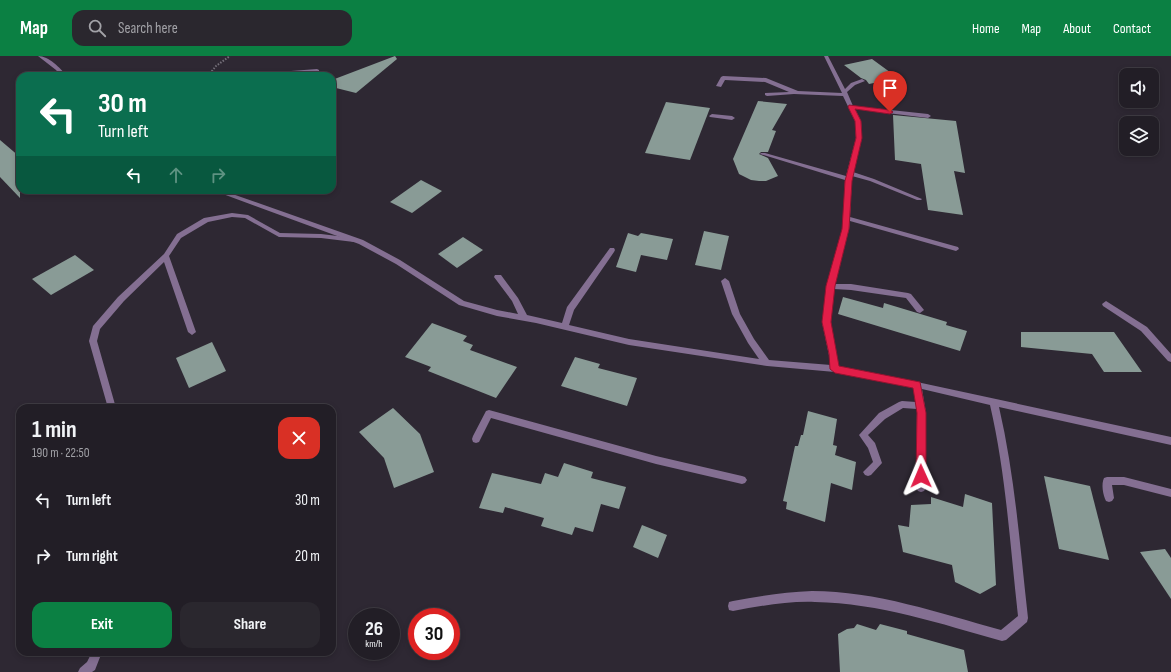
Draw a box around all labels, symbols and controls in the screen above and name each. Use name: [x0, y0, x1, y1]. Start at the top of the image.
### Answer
search box: [72, 10, 352, 46]
text: Map: [20, 17, 48, 40]
icon: search: [86, 17, 108, 39]
text: Search here: [118, 19, 178, 38]
text: Home: [972, 20, 1000, 37]
text: Map: [1022, 20, 1041, 37]
text: About: [1063, 20, 1091, 37]
text: Contact: [1113, 20, 1151, 37]
map controls: [1119, 68, 1159, 156]
button: sound: [1119, 68, 1159, 108]
pin: [873, 71, 907, 112]
icon: arrive: [879, 77, 901, 99]
text: 30 m: [98, 87, 147, 120]
icon: left: [32, 88, 84, 140]
button: layers: [1119, 116, 1159, 156]
text: Turn left: [98, 121, 149, 142]
icon: left: [123, 164, 145, 186]
icon: ahead: [165, 164, 187, 186]
icon: right: [207, 164, 229, 186]
text: 1 min: [32, 415, 77, 444]
button: close: [278, 417, 320, 459]
text: 190 m · 22:50: [32, 445, 89, 461]
position arrow: [900, 455, 942, 497]
icon: left: [32, 489, 54, 511]
text: Turn left: [66, 491, 111, 510]
text: 30 m: [295, 491, 320, 510]
icon: right: [32, 545, 54, 567]
text: Turn right: [66, 547, 118, 566]
text: 20 m: [295, 547, 320, 566]
button: Exit: [32, 602, 172, 648]
button: Share: [180, 602, 320, 648]
speed limit sign: 30: [408, 608, 460, 660]
text: 26: [365, 617, 383, 641]
text: km/h: [365, 638, 383, 650]

